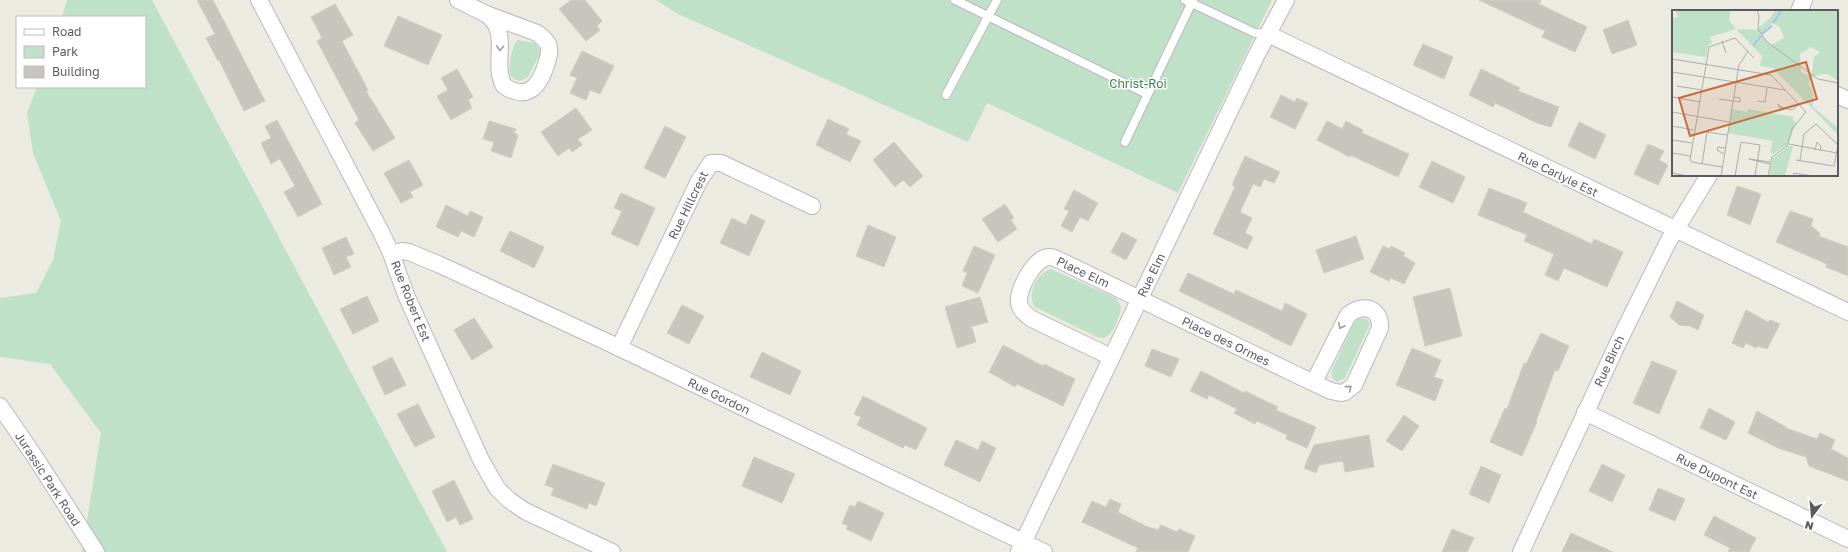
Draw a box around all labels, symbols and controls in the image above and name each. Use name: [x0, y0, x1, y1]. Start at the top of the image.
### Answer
inset map: [1672, 10, 1838, 176]
legend: [16, 16, 146, 88]
text: Road: [52, 24, 81, 39]
text: Park: [52, 44, 78, 59]
one-way arrow: [495, 45, 504, 51]
text: Building: [52, 64, 100, 79]
park label: Christ-Roi: [1109, 76, 1167, 91]
street label: Rue Carlyle Est: [1516, 148, 1601, 200]
street label: Rue Hillcrest: [665, 168, 711, 242]
street label: Rue Elm: [1134, 251, 1168, 299]
street label: Place Elm: [1054, 253, 1112, 291]
street label: Rue Robert Est: [388, 258, 434, 344]
street label: Place des Ormes: [1179, 313, 1273, 369]
one-way arrow: [1338, 322, 1346, 330]
street label: Rue Birch: [1591, 333, 1627, 389]
street label: Rue Gordon: [685, 375, 753, 417]
one-way arrow: [1344, 386, 1351, 393]
street label: Jurassic Park Road: [12, 429, 84, 529]
street label: Rue Dupont Est: [1674, 450, 1760, 502]
north arrow: [1792, 496, 1832, 536]
text: N: [1803, 519, 1815, 533]

